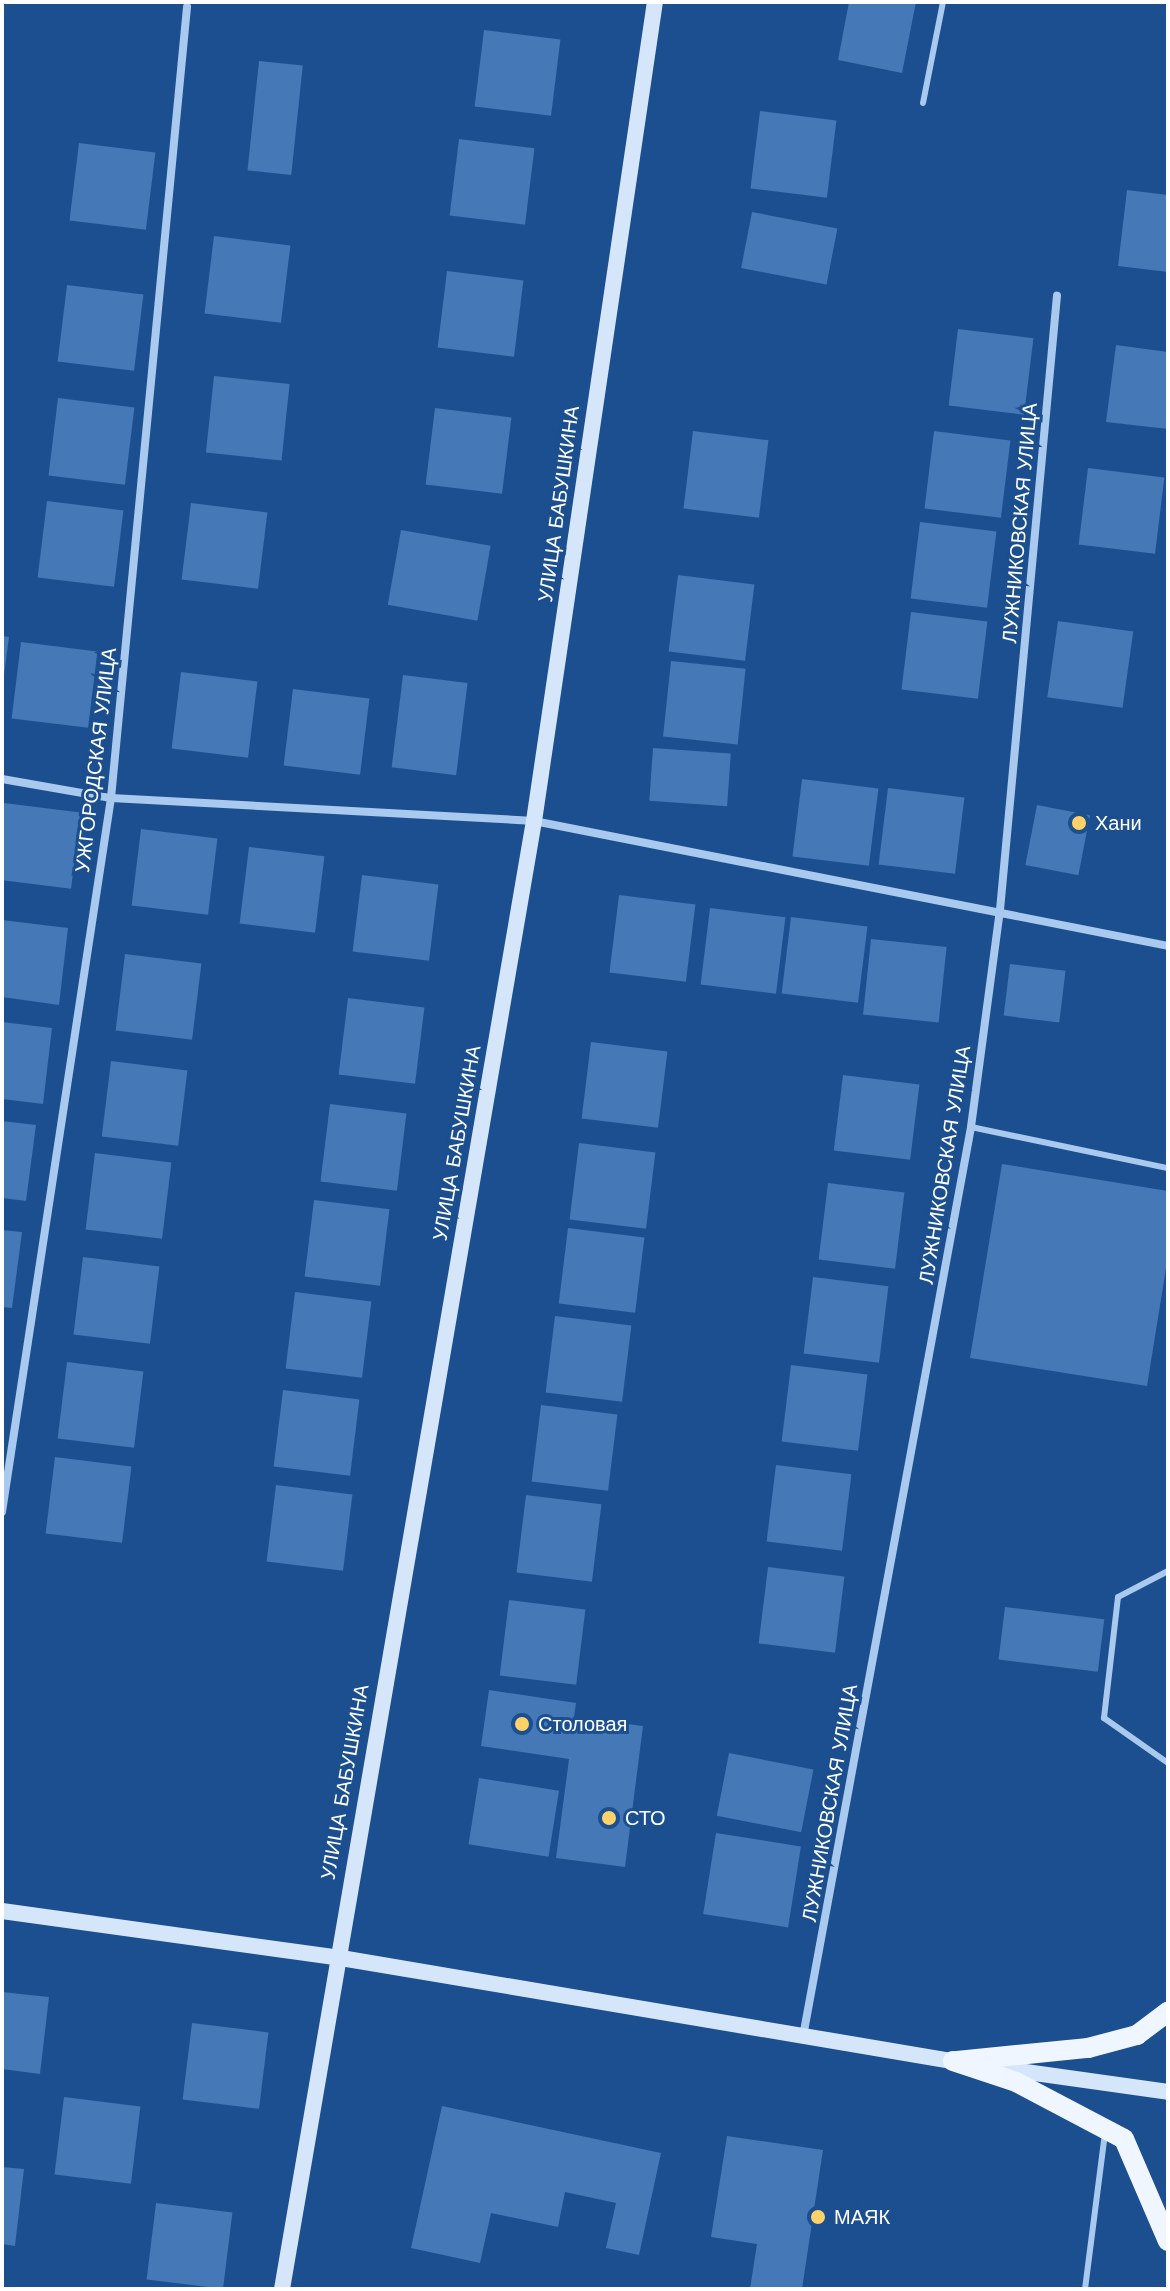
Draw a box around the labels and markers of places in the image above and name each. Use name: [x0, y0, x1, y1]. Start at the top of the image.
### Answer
place label: Хани: [1095, 811, 1142, 835]
marker: Хани: [1070, 814, 1088, 832]
place label: Столовая: [538, 1712, 627, 1736]
marker: Столовая: [513, 1715, 531, 1733]
place label: СТО: [625, 1806, 666, 1830]
marker: СТО: [600, 1809, 618, 1827]
place label: МАЯК: [834, 2205, 890, 2229]
marker: МАЯК: [809, 2208, 827, 2226]

